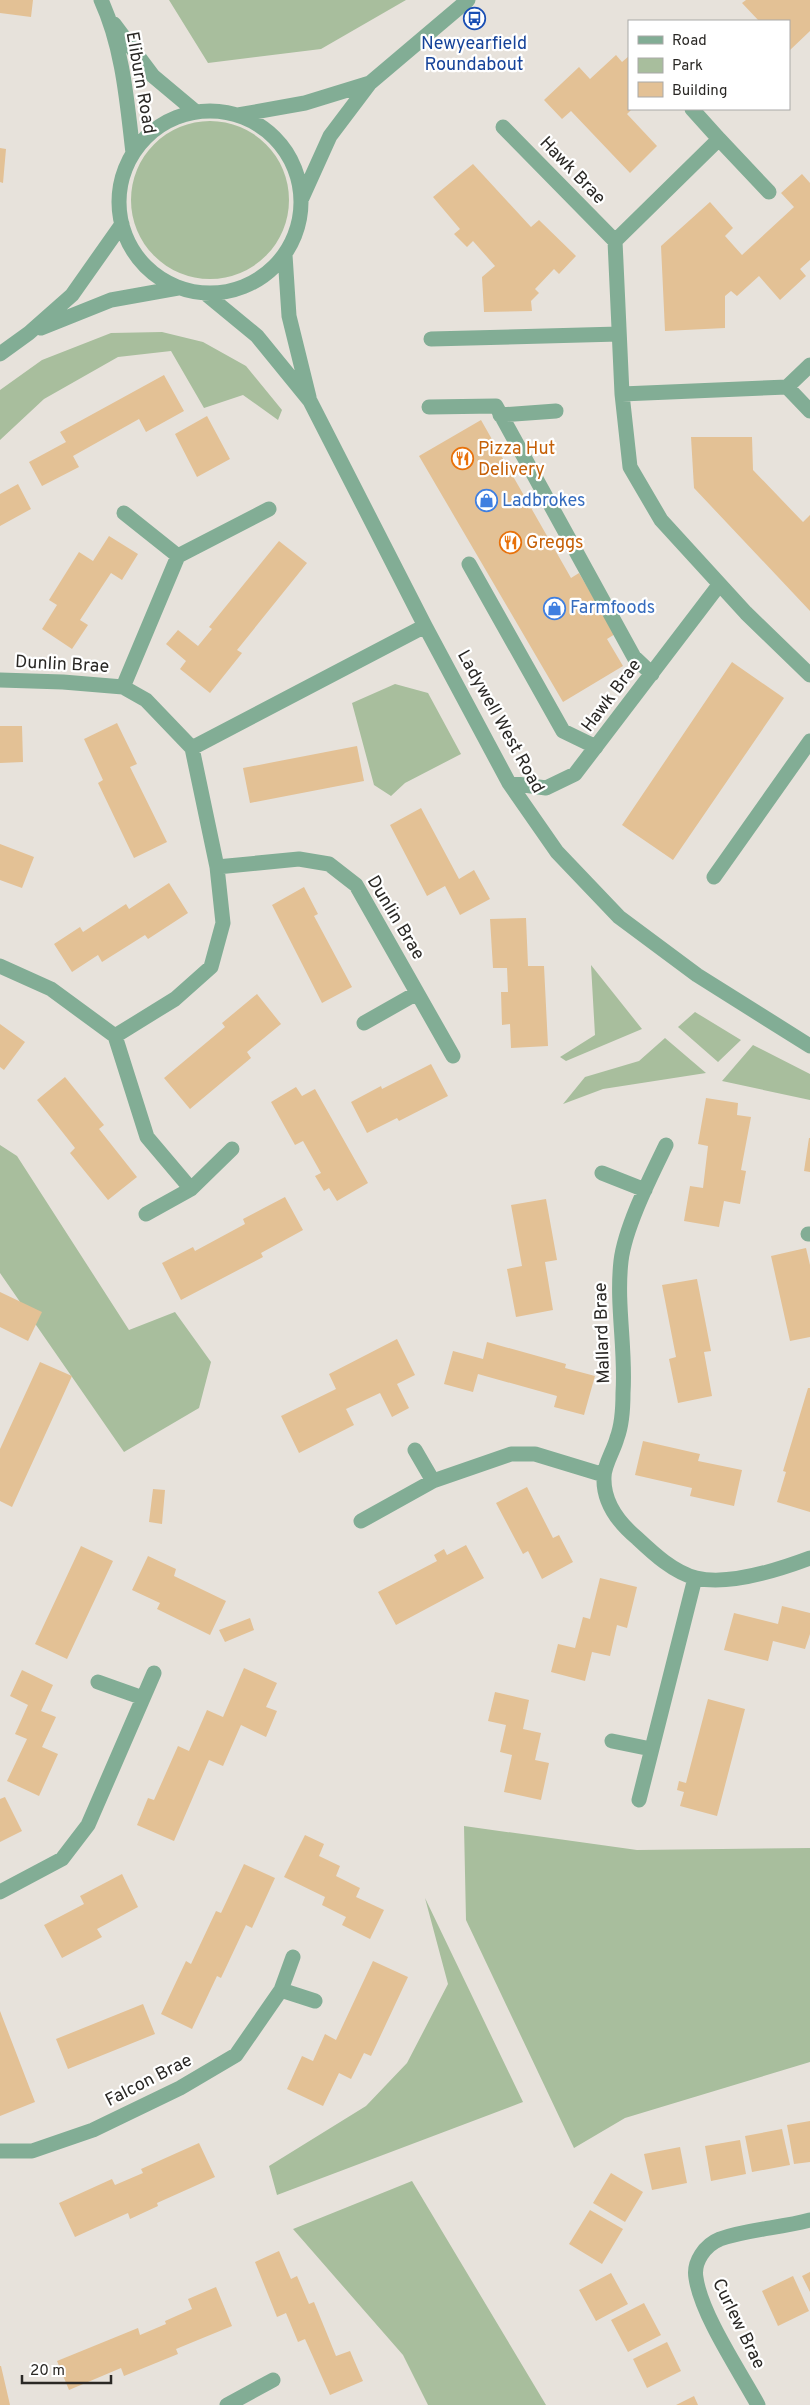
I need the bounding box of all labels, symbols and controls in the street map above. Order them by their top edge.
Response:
bus stop icon: Newyearfield Roundabout [462,7,486,31]
legend [628,20,790,110]
street label: Eliburn Road [120,30,160,136]
text: Road [672,32,707,51]
place label: Newyearfield Roundabout [421,33,527,77]
text: Park [672,57,703,76]
text: Building [672,82,727,101]
street label: Hawk Brae [534,132,610,210]
place label: Pizza Hut Delivery [478,438,555,482]
restaurant icon: Pizza Hut Delivery [450,447,474,471]
shop icon: Ladbrokes [474,489,498,513]
place label: Ladbrokes [502,490,586,513]
restaurant icon: Greggs [498,531,522,555]
place label: Greggs [526,532,584,555]
shop icon: Farmfoods [542,596,566,620]
place label: Farmfoods [570,597,655,620]
street label: Ladywell West Road [451,646,549,798]
street label: Dunlin Brae [14,651,110,679]
street label: Hawk Brae [577,655,647,737]
street label: Dunlin Brae [361,872,429,964]
street label: Mallard Brae [590,1282,616,1384]
street label: Falcon Brae [102,2049,196,2113]
street label: Curlew Brae [706,2275,770,2373]
scale bar [22,2352,111,2384]
text: 20 m [30,2362,65,2381]

